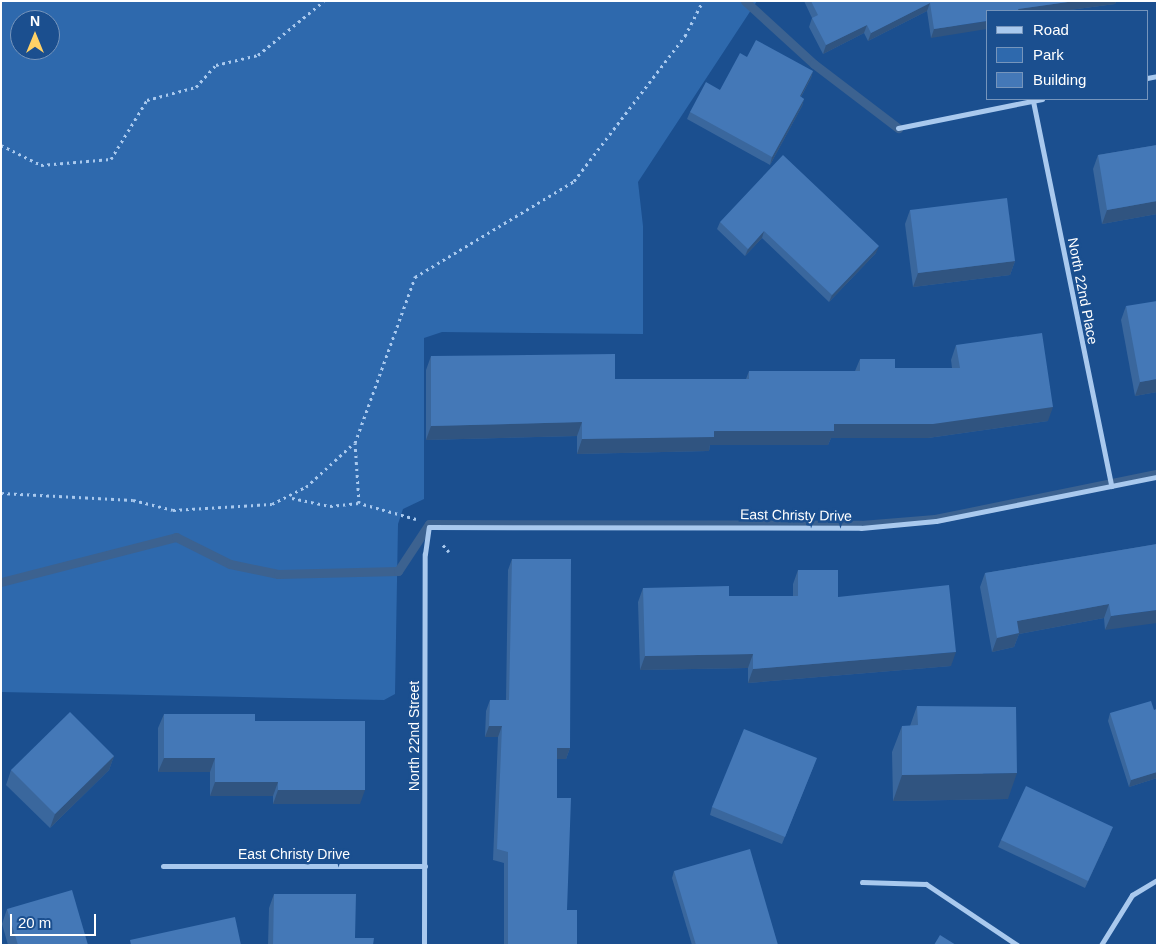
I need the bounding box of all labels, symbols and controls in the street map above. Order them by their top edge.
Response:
north arrow [10,10,60,60]
legend [986,10,1148,100]
text: N [30,13,40,29]
text: Road [1033,21,1069,38]
text: Park [1033,46,1064,63]
text: Building [1033,71,1086,88]
street label: North 22nd Place [1064,236,1102,346]
street label: East Christy Drive [740,506,852,524]
street label: North 22nd Street [406,681,422,791]
street label: East Christy Drive [238,846,350,862]
scale bar [12,904,99,936]
text: 20 m [18,914,51,931]

